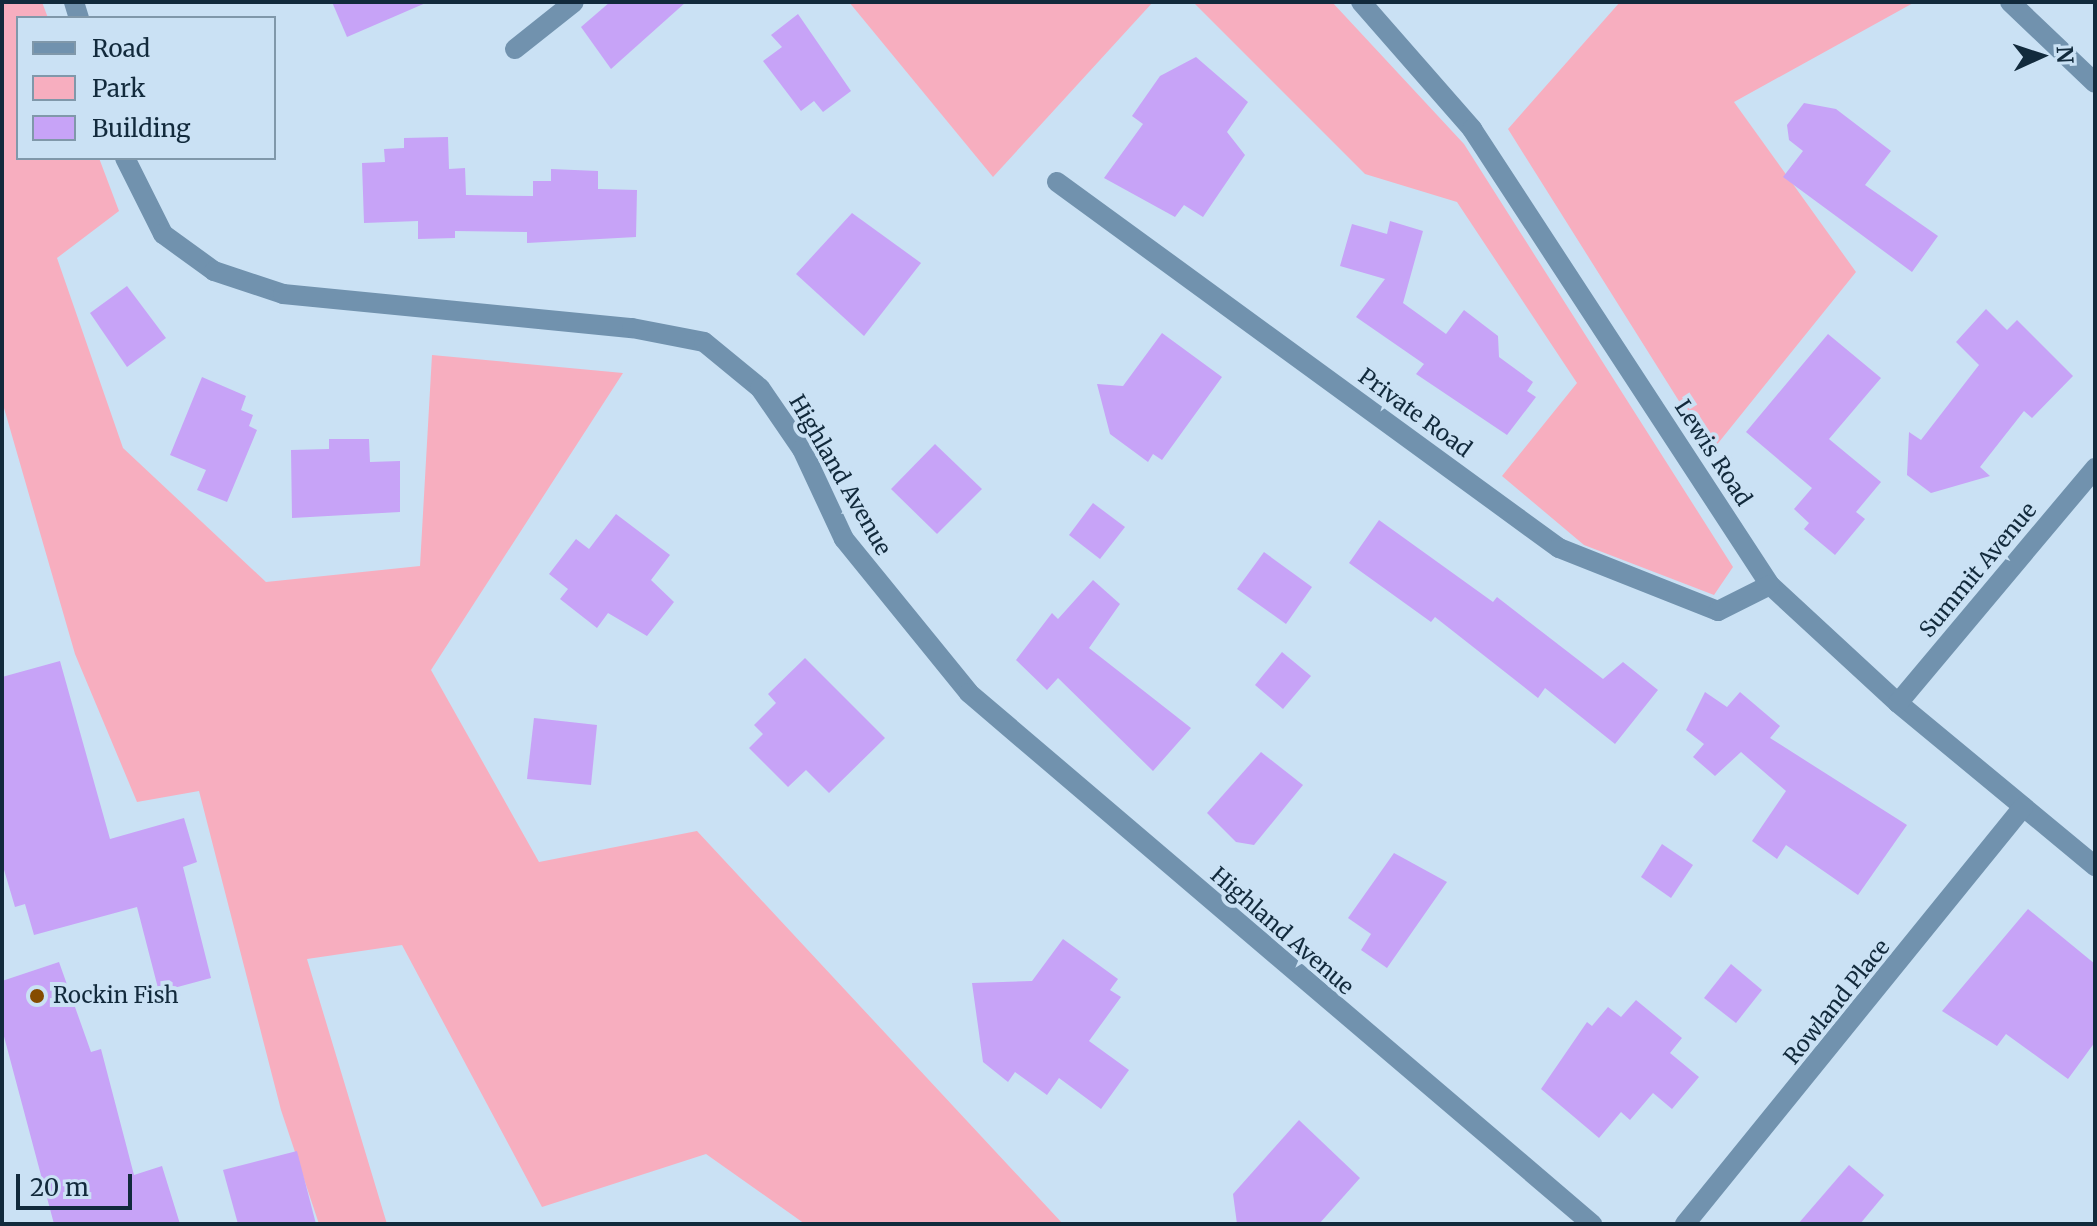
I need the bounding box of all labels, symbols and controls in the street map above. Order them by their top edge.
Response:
legend [16,16,276,160]
north arrow [2001,16,2081,96]
text: Road [92,33,150,64]
text: N [2051,45,2079,64]
text: Park [92,73,145,104]
text: Building [92,113,191,144]
street label: Private Road [1353,363,1477,463]
street label: Highland Avenue [783,390,897,560]
street label: Lewis Road [1669,395,1757,511]
street label: Summit Avenue [1914,497,2042,643]
street label: Highland Avenue [1205,862,1359,1000]
street label: Rowland Place [1779,934,1895,1070]
place label: Rockin Fish [53,983,179,1009]
marker: Rockin Fish [28,987,46,1005]
scale bar [20,1158,136,1208]
text: 20 m [30,1172,89,1203]

